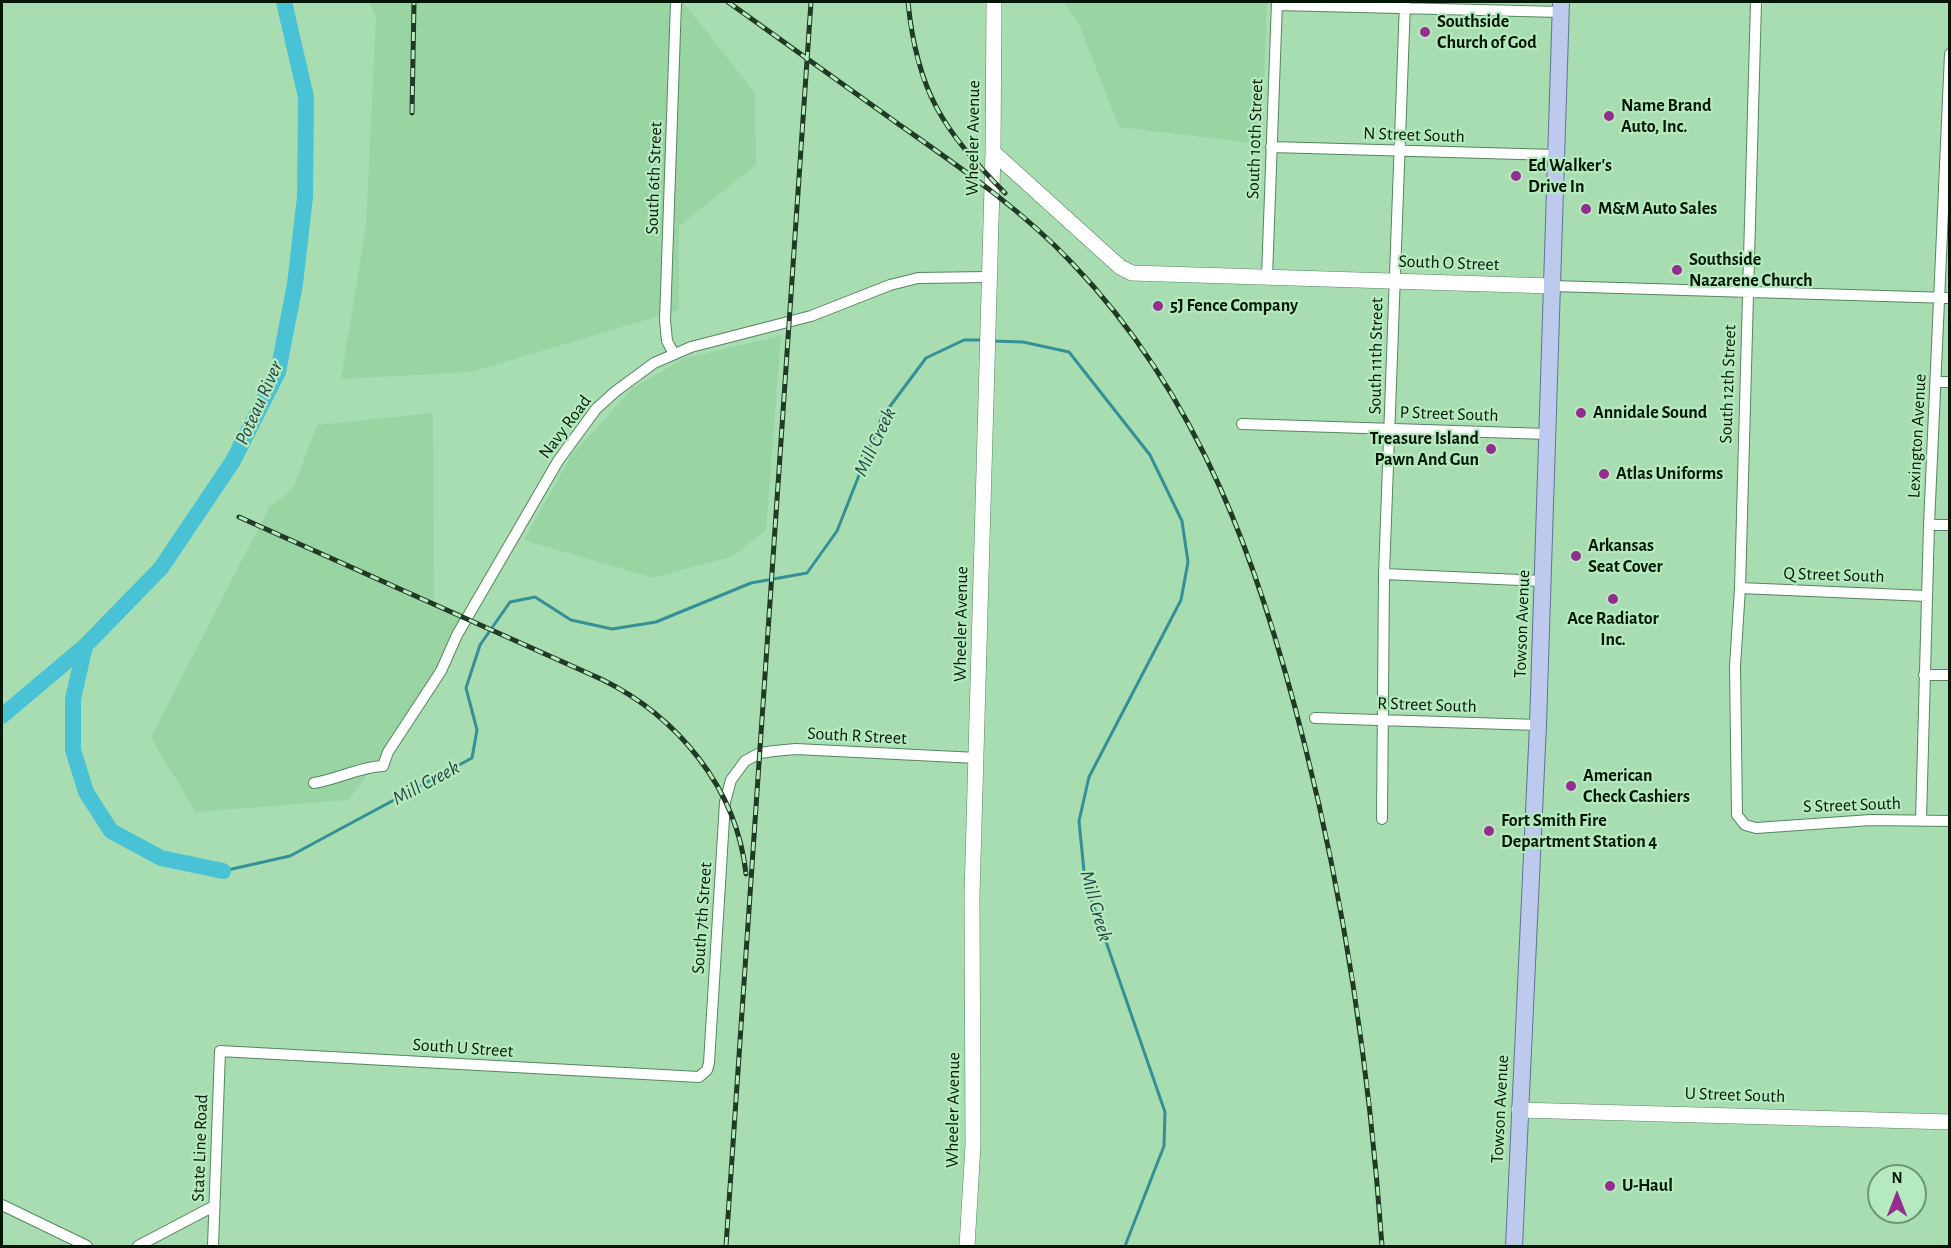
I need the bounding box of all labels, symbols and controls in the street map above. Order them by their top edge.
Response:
place label: Southside Church of God [1437,11,1537,54]
marker: Southside Church of God [1418,25,1432,39]
street label: South 10th Street [1242,78,1268,200]
street label: Wheeler Avenue [961,80,985,196]
place label: Name Brand Auto, Inc. [1621,95,1711,138]
marker: Name Brand Auto, Inc. [1602,109,1616,123]
street label: South 6th Street [641,121,667,235]
street label: N Street South [1363,122,1465,148]
place label: Ed Walker's Drive In [1528,155,1612,198]
marker: Ed Walker's Drive In [1509,169,1523,183]
place label: M&M Auto Sales [1598,198,1717,220]
marker: M&M Auto Sales [1579,202,1593,216]
place label: Southside Nazarene Church [1689,249,1813,292]
street label: South O Street [1398,250,1500,276]
marker: Southside Nazarene Church [1670,263,1684,277]
place label: 5J Fence Company [1170,295,1298,317]
street label: South 11th Street [1364,297,1388,415]
marker: 5J Fence Company [1151,299,1165,313]
street label: South 12th Street [1715,324,1741,444]
water label: Poteau River [230,357,288,449]
street label: Lexington Avenue [1903,373,1931,499]
street label: Navy Road [534,391,596,463]
street label: P Street South [1399,401,1499,427]
place label: Annidale Sound [1593,402,1707,424]
water label: Mill Creek [849,404,901,480]
marker: Annidale Sound [1574,406,1588,420]
place label: Treasure Island Pawn And Gun [1370,428,1479,470]
marker: Treasure Island Pawn And Gun [1484,442,1498,456]
place label: Atlas Uniforms [1616,463,1723,485]
marker: Atlas Uniforms [1597,467,1611,481]
place label: Arkansas Seat Cover [1588,535,1663,578]
marker: Arkansas Seat Cover [1569,549,1583,563]
street label: Q Street South [1783,562,1885,588]
street label: Wheeler Avenue [949,566,973,682]
street label: Towson Avenue [1509,569,1535,679]
marker: Ace Radiator Inc. [1606,592,1620,606]
place label: Ace Radiator Inc. [1567,608,1659,650]
street label: R Street South [1377,692,1477,718]
street label: South R Street [807,723,907,749]
water label: Mill Creek [388,755,464,811]
place label: American Check Cashiers [1583,765,1690,808]
marker: American Check Cashiers [1564,779,1578,793]
street label: S Street South [1803,792,1901,818]
place label: Fort Smith Fire Department Station 4 [1501,810,1657,852]
marker: Fort Smith Fire Department Station 4 [1482,824,1496,838]
street label: South 7th Street [687,861,717,975]
water label: Mill Creek [1074,868,1118,944]
street label: South U Street [412,1034,514,1062]
street label: Wheeler Avenue [941,1052,965,1168]
street label: Towson Avenue [1486,1054,1514,1164]
street label: U Street South [1684,1082,1786,1108]
street label: State Line Road [187,1094,213,1202]
north arrow [1867,1164,1927,1224]
text: N [1891,1170,1903,1186]
place label: U-Haul [1622,1175,1673,1197]
marker: U-Haul [1603,1179,1617,1193]

